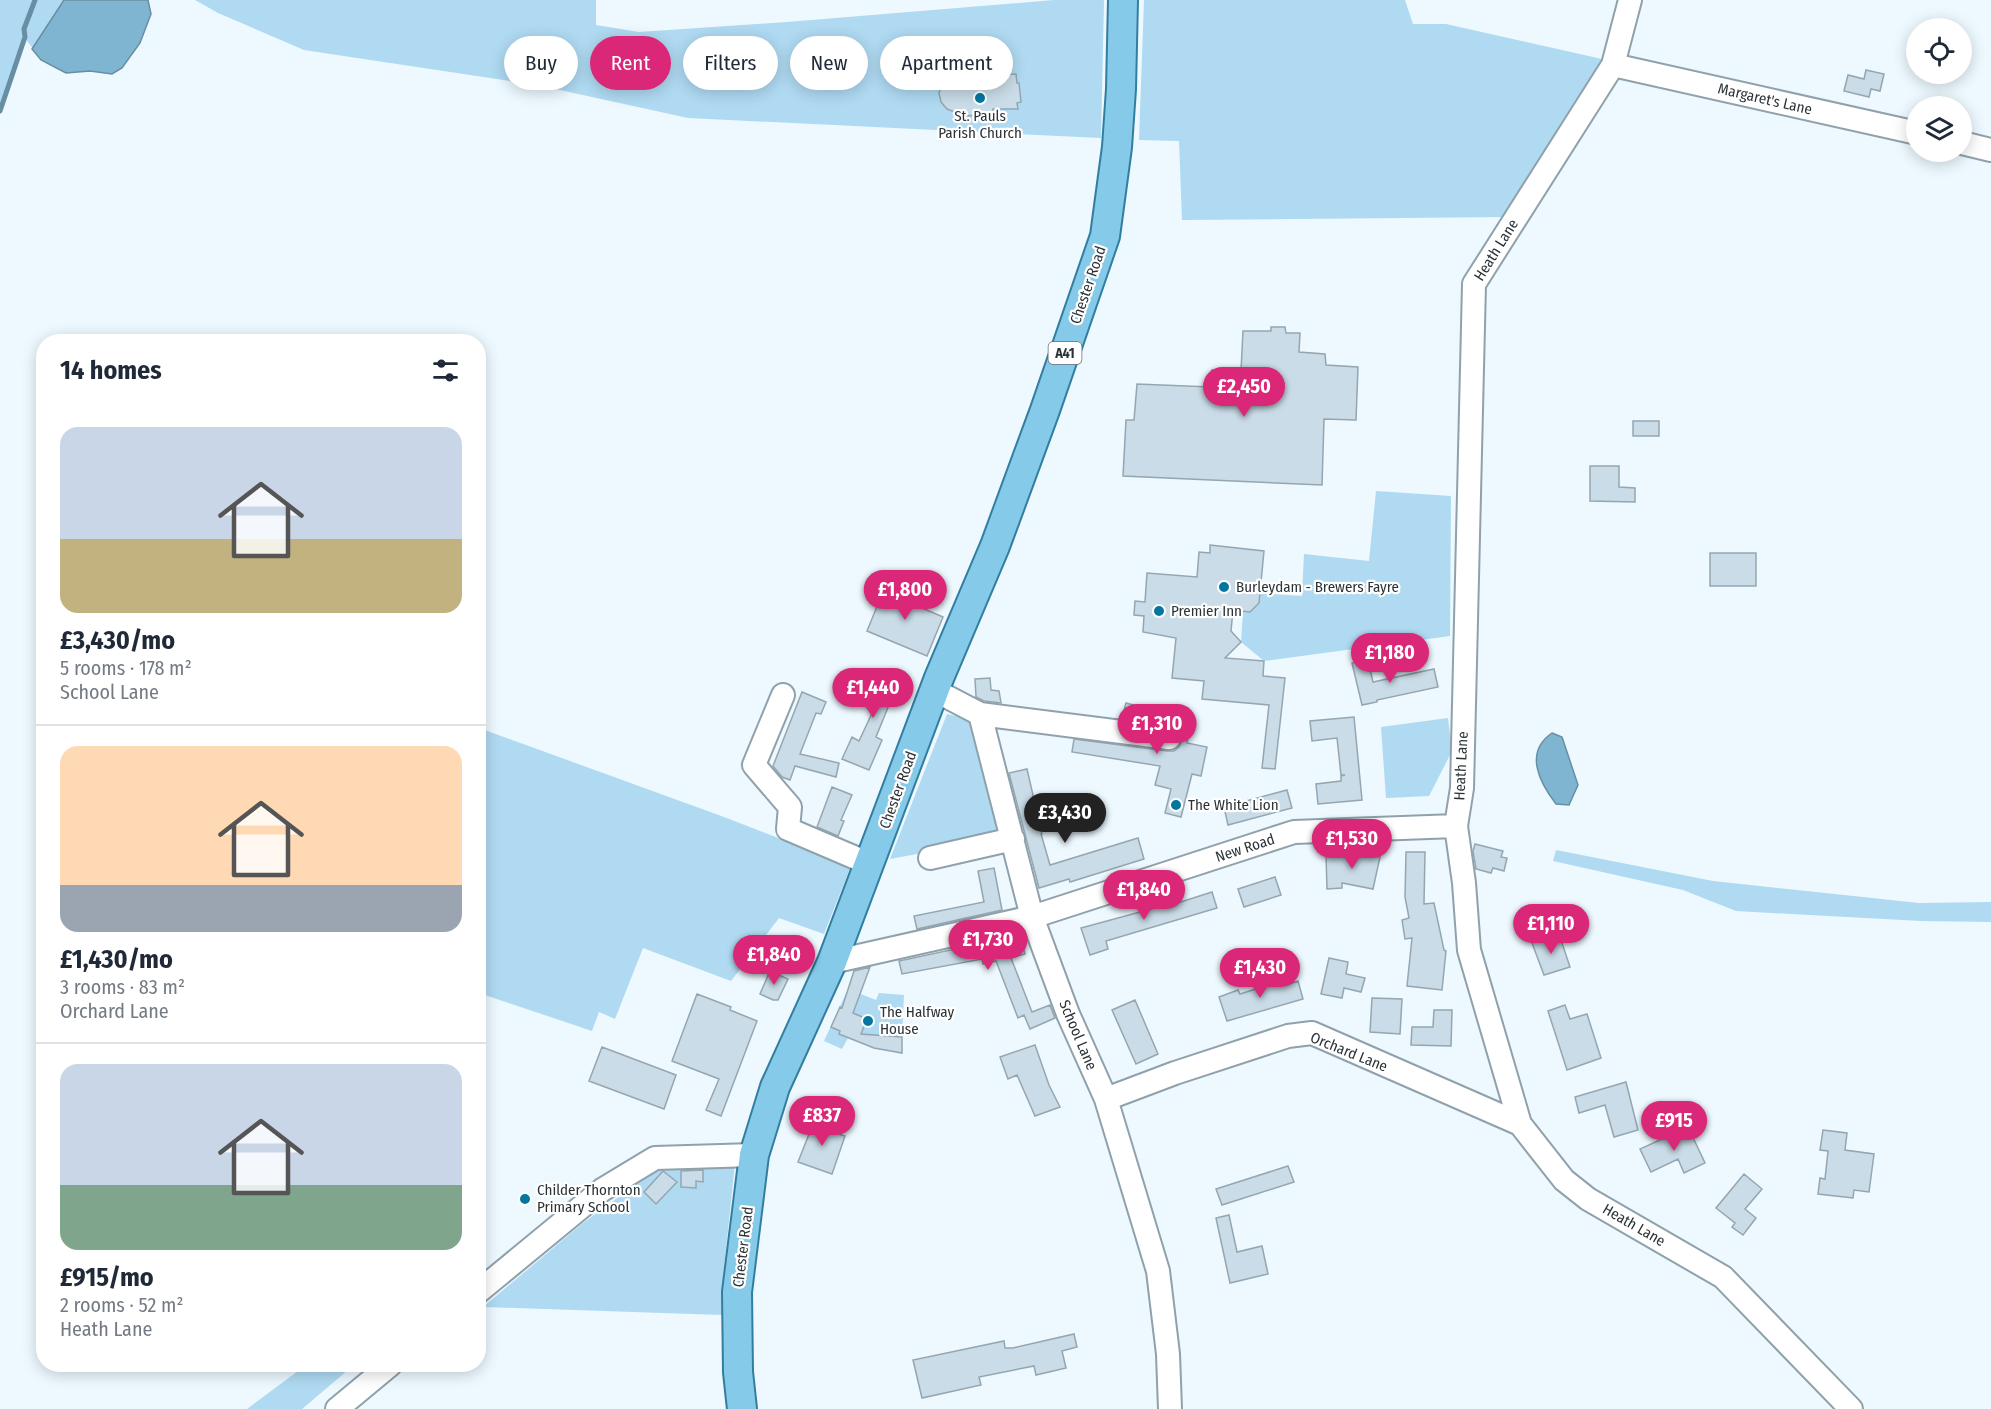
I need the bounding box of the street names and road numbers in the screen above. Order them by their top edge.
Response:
street label: Margaret's Lane [1716,79,1814,119]
street label: Heath Lane [1470,216,1522,284]
street label: Chester Road [1066,244,1110,326]
road number: A41 [1048,342,1082,364]
street label: Heath Lane [1450,731,1472,801]
street label: Chester Road [876,749,920,831]
street label: New Road [1213,830,1277,866]
street label: School Lane [1055,997,1101,1073]
street label: Orchard Lane [1308,1028,1390,1076]
street label: Heath Lane [1600,1200,1668,1250]
street label: Chester Road [729,1206,757,1288]

